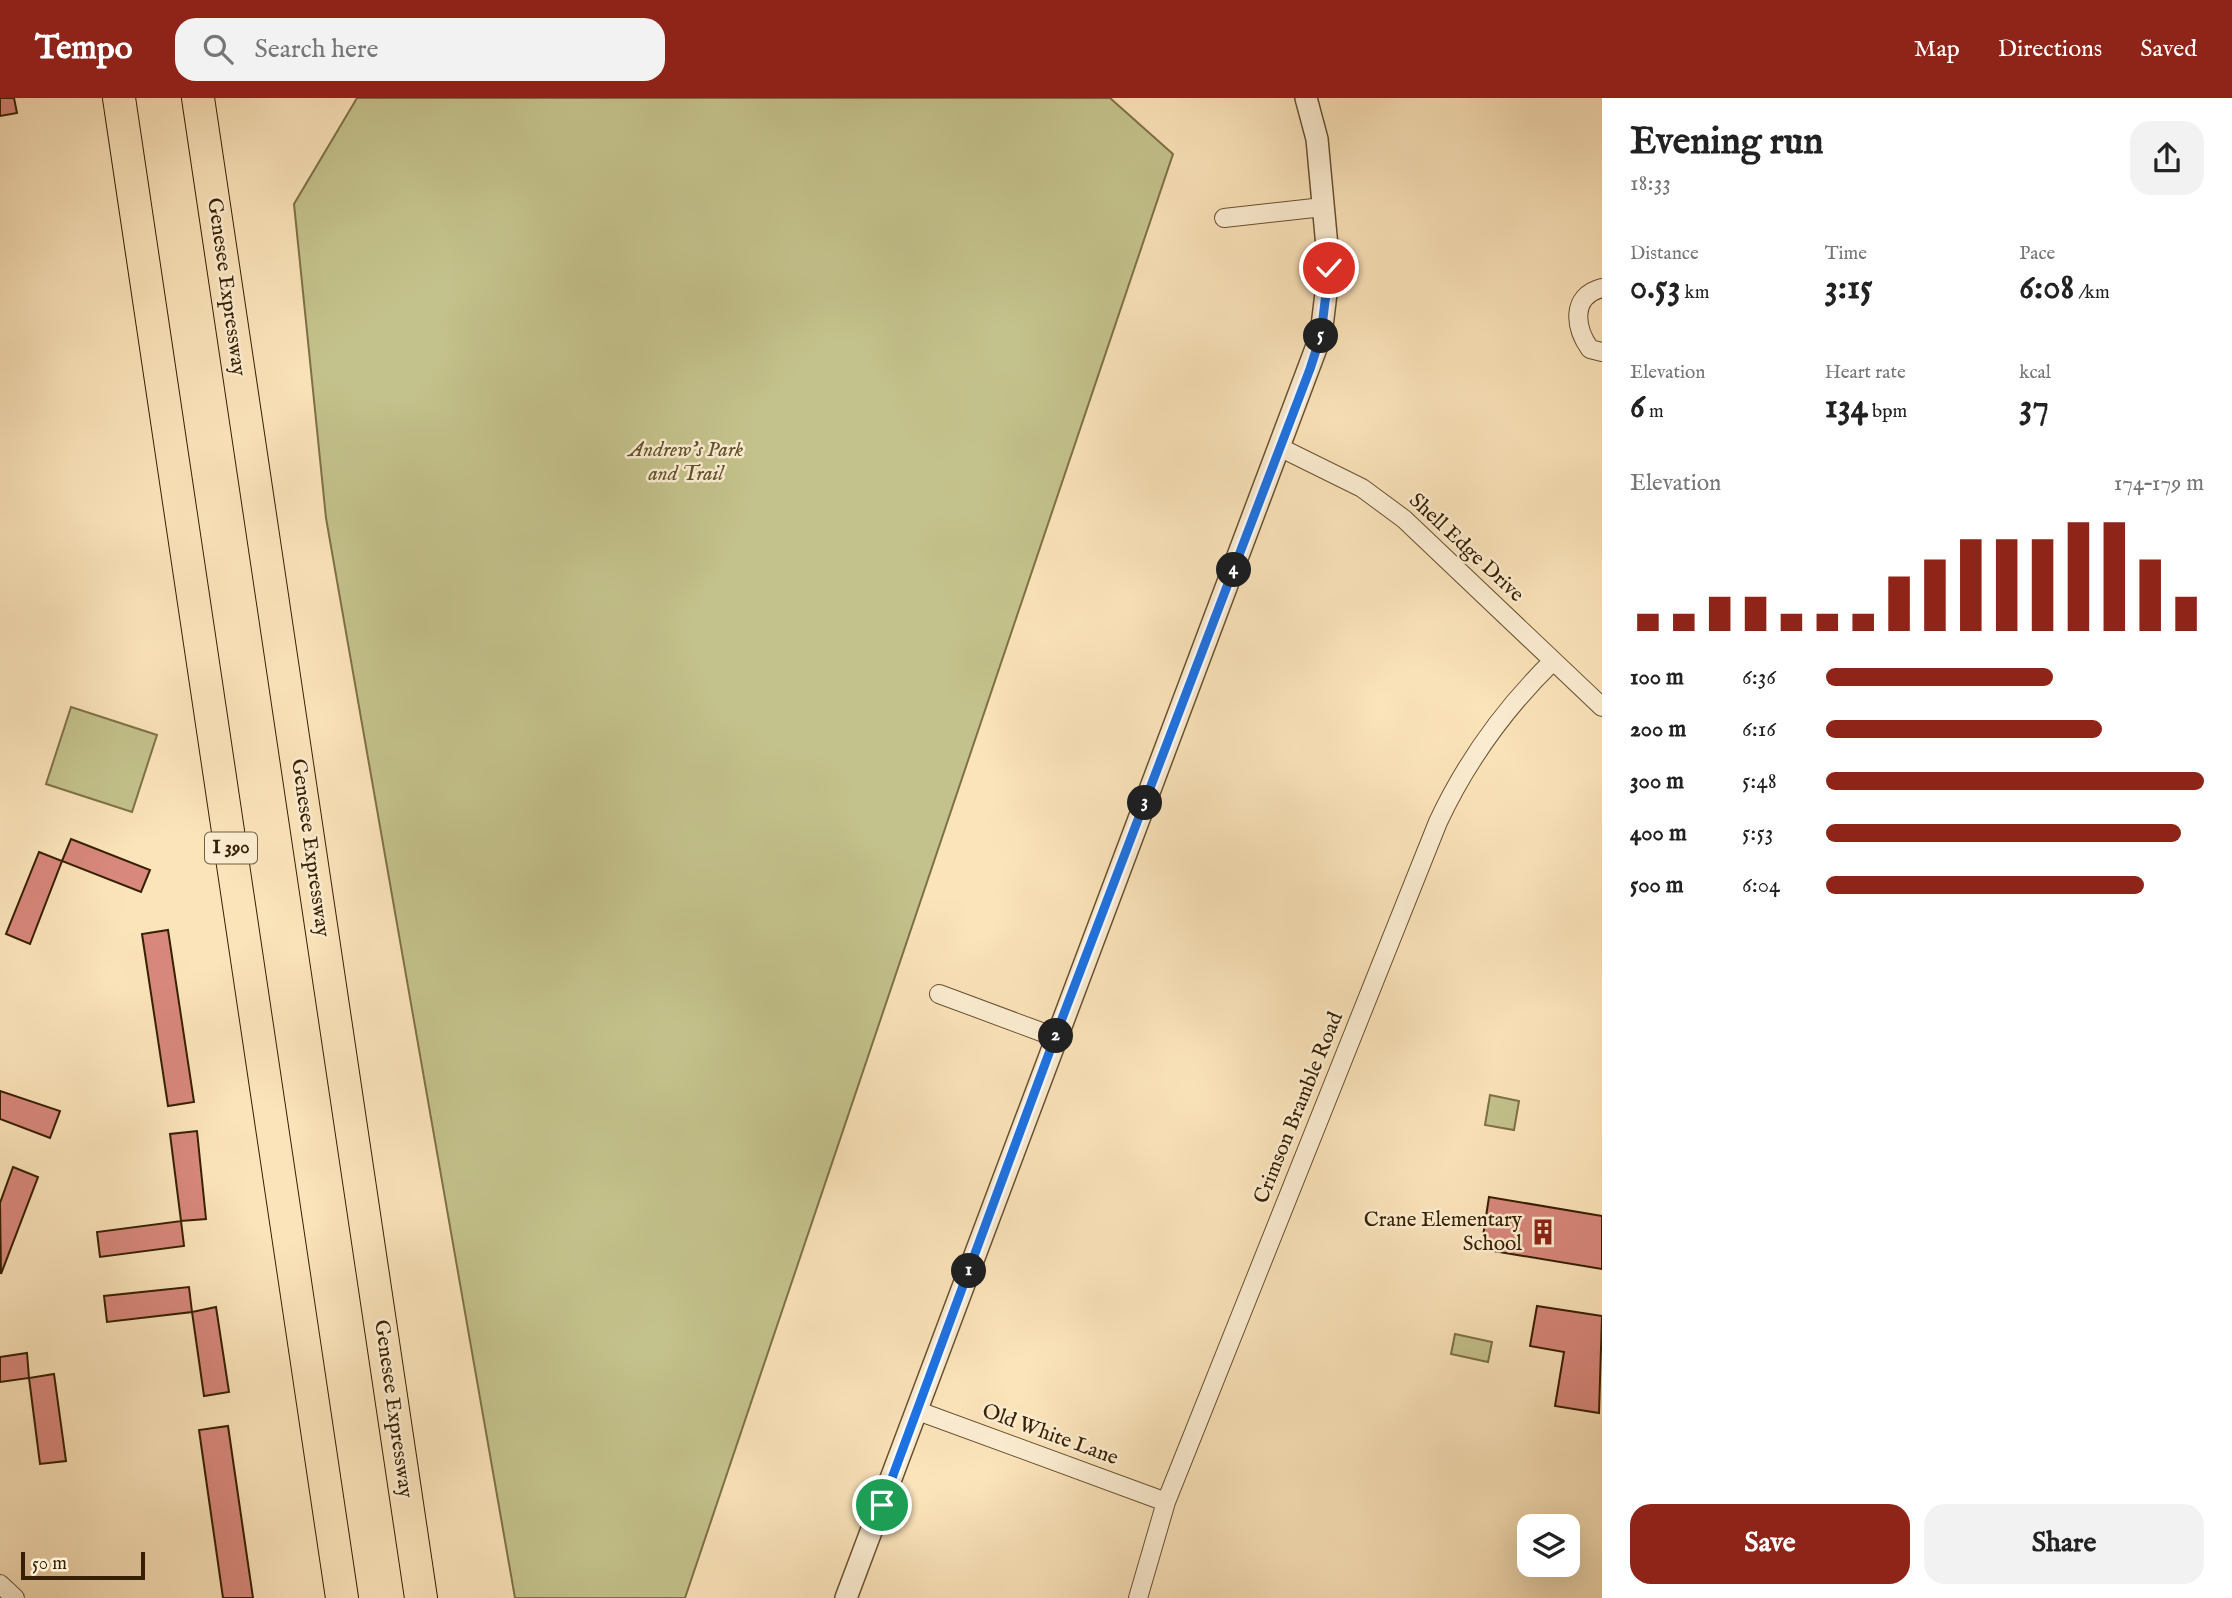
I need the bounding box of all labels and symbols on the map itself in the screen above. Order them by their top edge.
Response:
street label: Genesee Expressway [200,196,252,378]
pin [1299,238,1359,298]
pin: 5 [1304,318,1338,354]
park label: Andrew's Park and Trail [627,437,744,488]
street label: Shell Edge Drive [1403,488,1530,609]
pin: 4 [1216,552,1252,588]
street label: Genesee Expressway [284,757,336,939]
pin: 3 [1128,786,1162,820]
road number: I 390 [205,832,257,863]
street label: Crimson Bramble Road [1248,1008,1350,1208]
pin: 2 [1038,1018,1074,1054]
place label: Crane Elementary School [1364,1207,1523,1258]
building icon: Crane Elementary School [1528,1217,1558,1247]
pin: 1 [951,1254,986,1288]
street label: Genesee Expressway [367,1318,419,1500]
street label: Old White Lane [978,1398,1122,1472]
pin [852,1475,912,1535]
scale bar [21,1549,145,1581]

